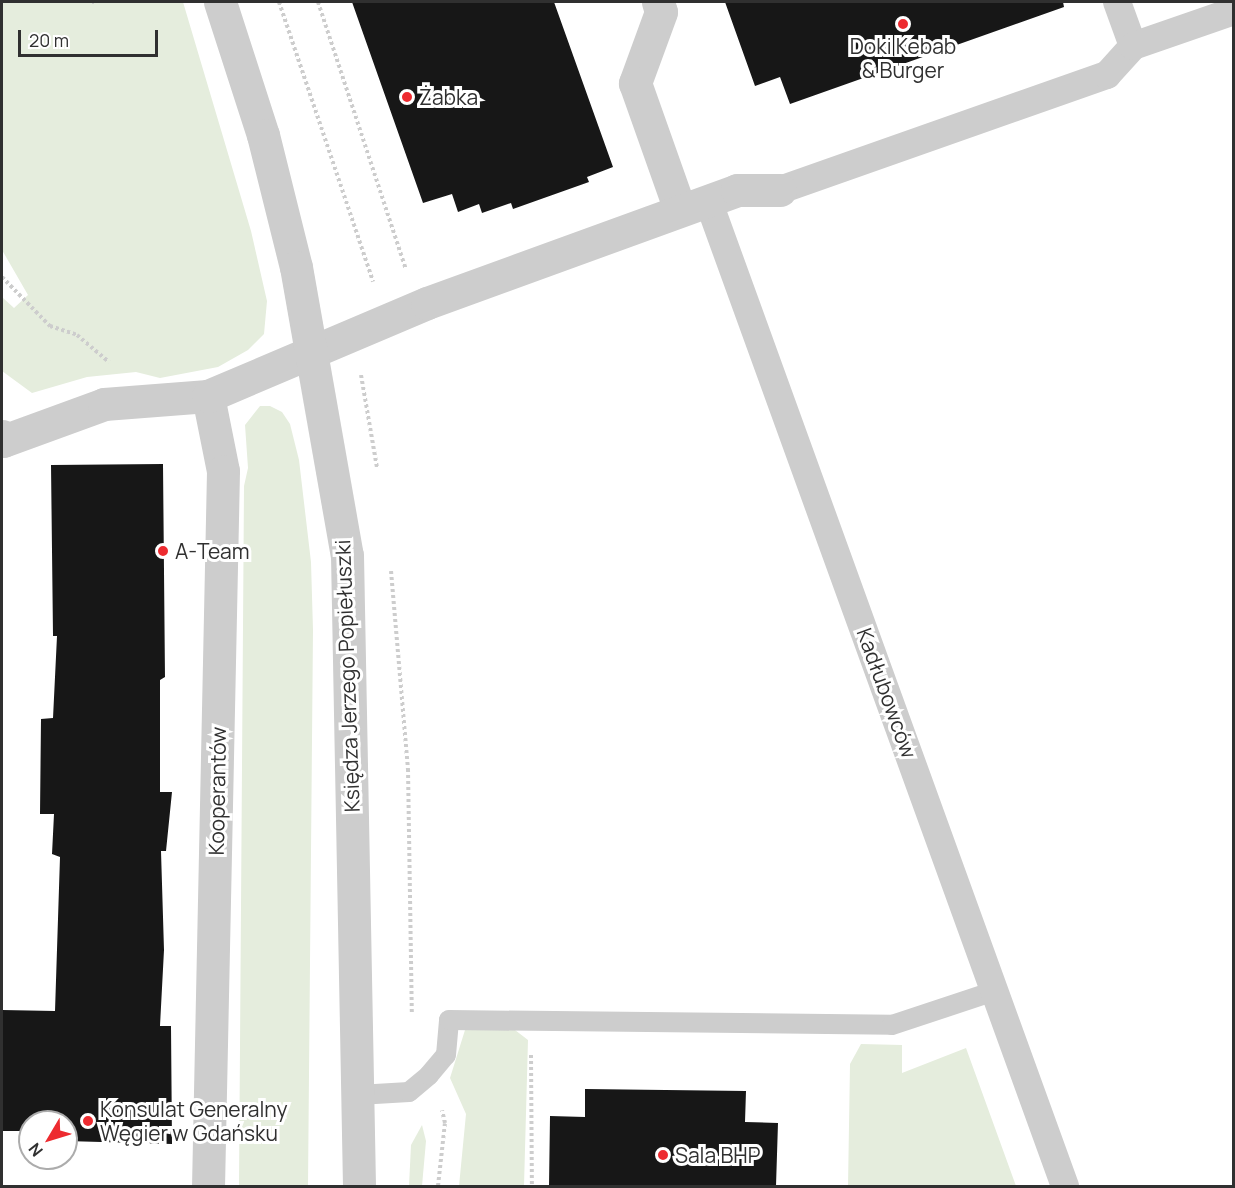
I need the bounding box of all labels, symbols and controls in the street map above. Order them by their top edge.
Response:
marker: Doki Kebab & Burger [896,17,910,31]
scale bar [21,18,160,56]
text: 20 m [29,28,69,52]
place label: Doki Kebab & Burger [850,33,956,83]
place label: Żabka [419,84,478,110]
marker: Żabka [400,90,414,104]
place label: A-Team [175,538,250,564]
street label: Księdza Jerzego Popiełuszki [330,539,364,813]
marker: A-Team [156,544,170,558]
street label: Kadłubowców [852,625,922,761]
street label: Kooperantów [203,727,231,855]
place label: Konsulat Generalny Węgier w Gdańsku [100,1096,287,1146]
north arrow [18,1110,78,1170]
marker: Konsulat Generalny Węgier w Gdańsku [81,1114,95,1128]
text: N [23,1139,48,1161]
place label: Sala BHP [675,1142,760,1168]
marker: Sala BHP [656,1148,670,1162]

